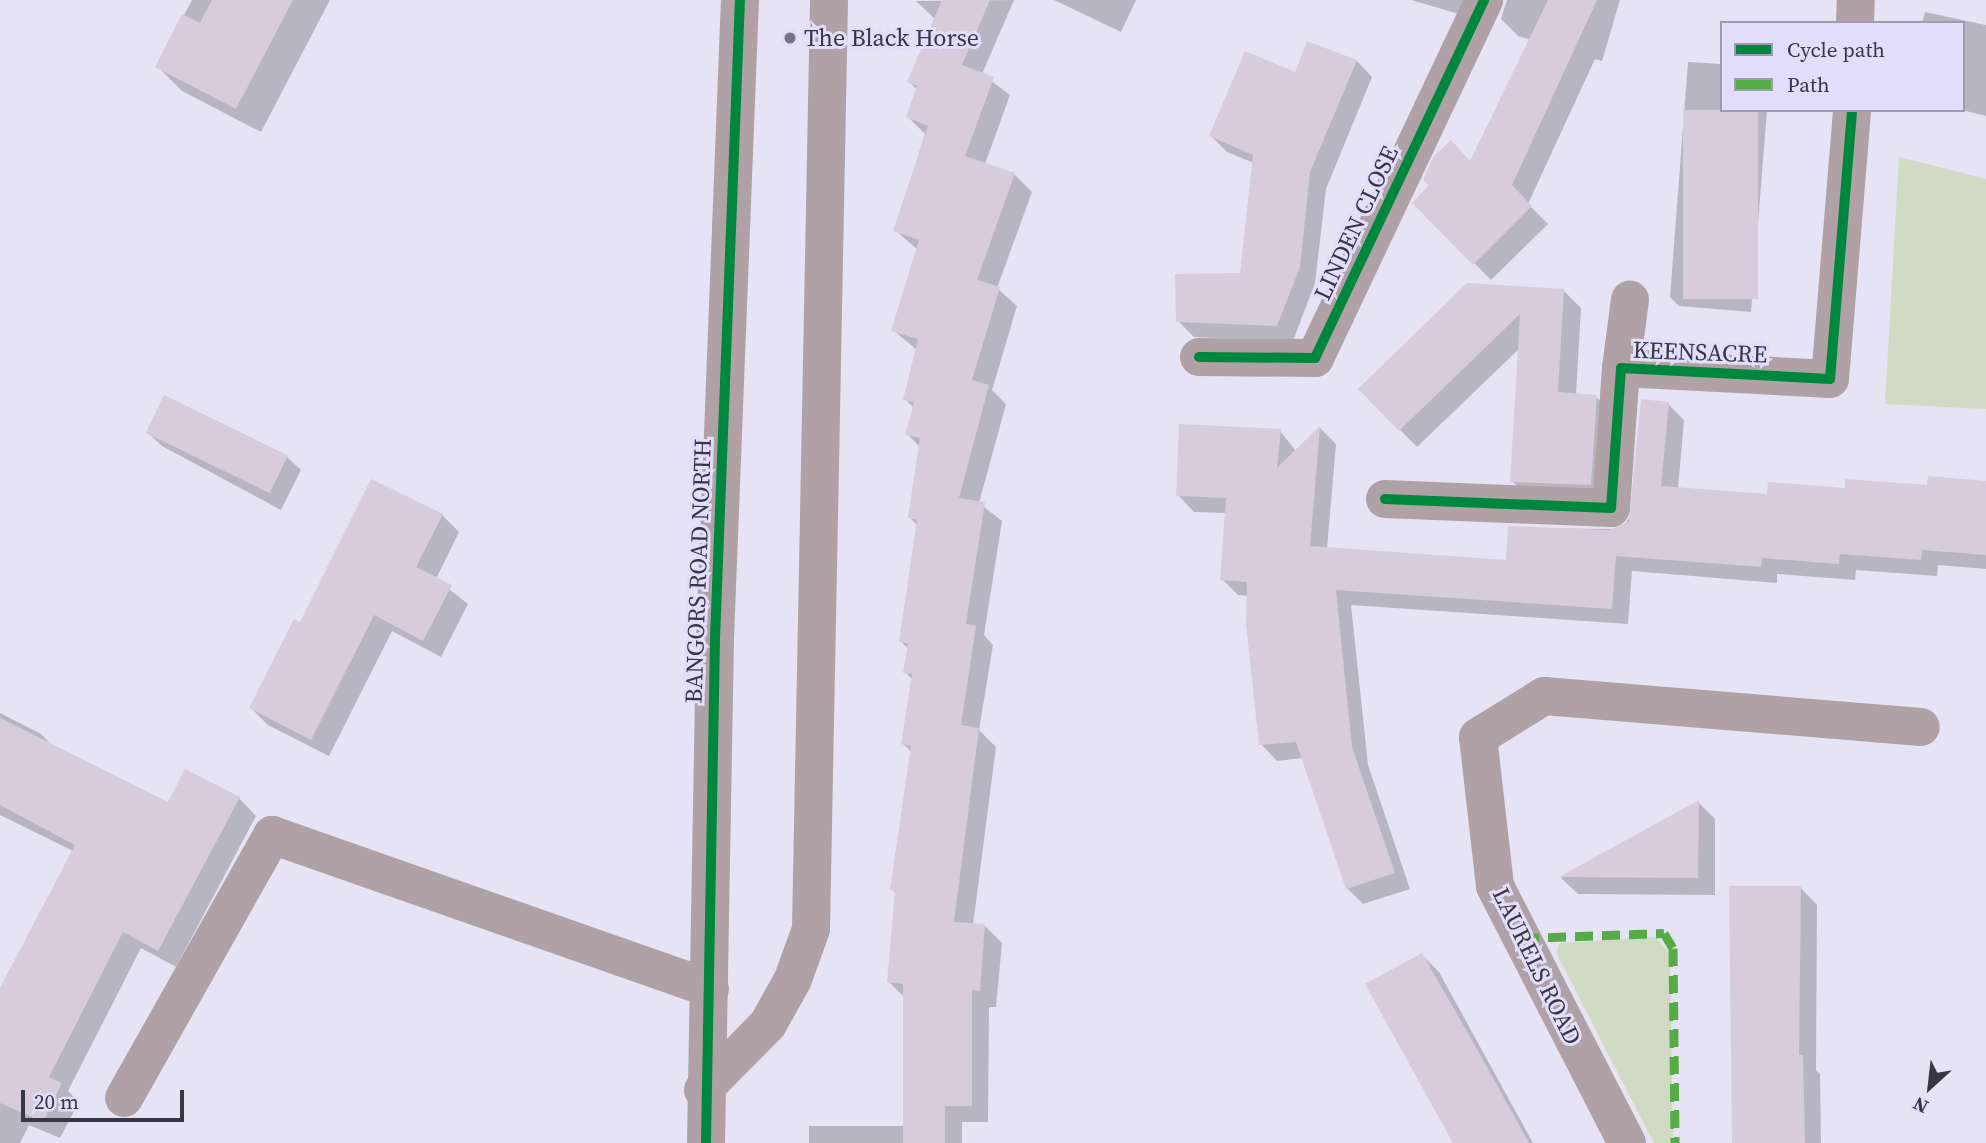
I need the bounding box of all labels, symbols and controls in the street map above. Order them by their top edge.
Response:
legend [1720,21,1965,112]
place label: The Black Horse [804,24,979,52]
marker: The Black Horse [782,30,798,46]
text: Cycle path [1787,35,1885,64]
text: Path [1787,70,1830,99]
street label: LINDEN CLOSE [1308,141,1404,305]
street label: KEENSACRE [1632,335,1768,369]
street label: BANGORS ROAD NORTH [679,438,717,704]
street label: LAURELS ROAD [1487,883,1587,1049]
north arrow [1895,1052,1965,1122]
scale bar [24,1076,187,1120]
text: 20 m [34,1087,79,1116]
text: N [1908,1091,1933,1120]

